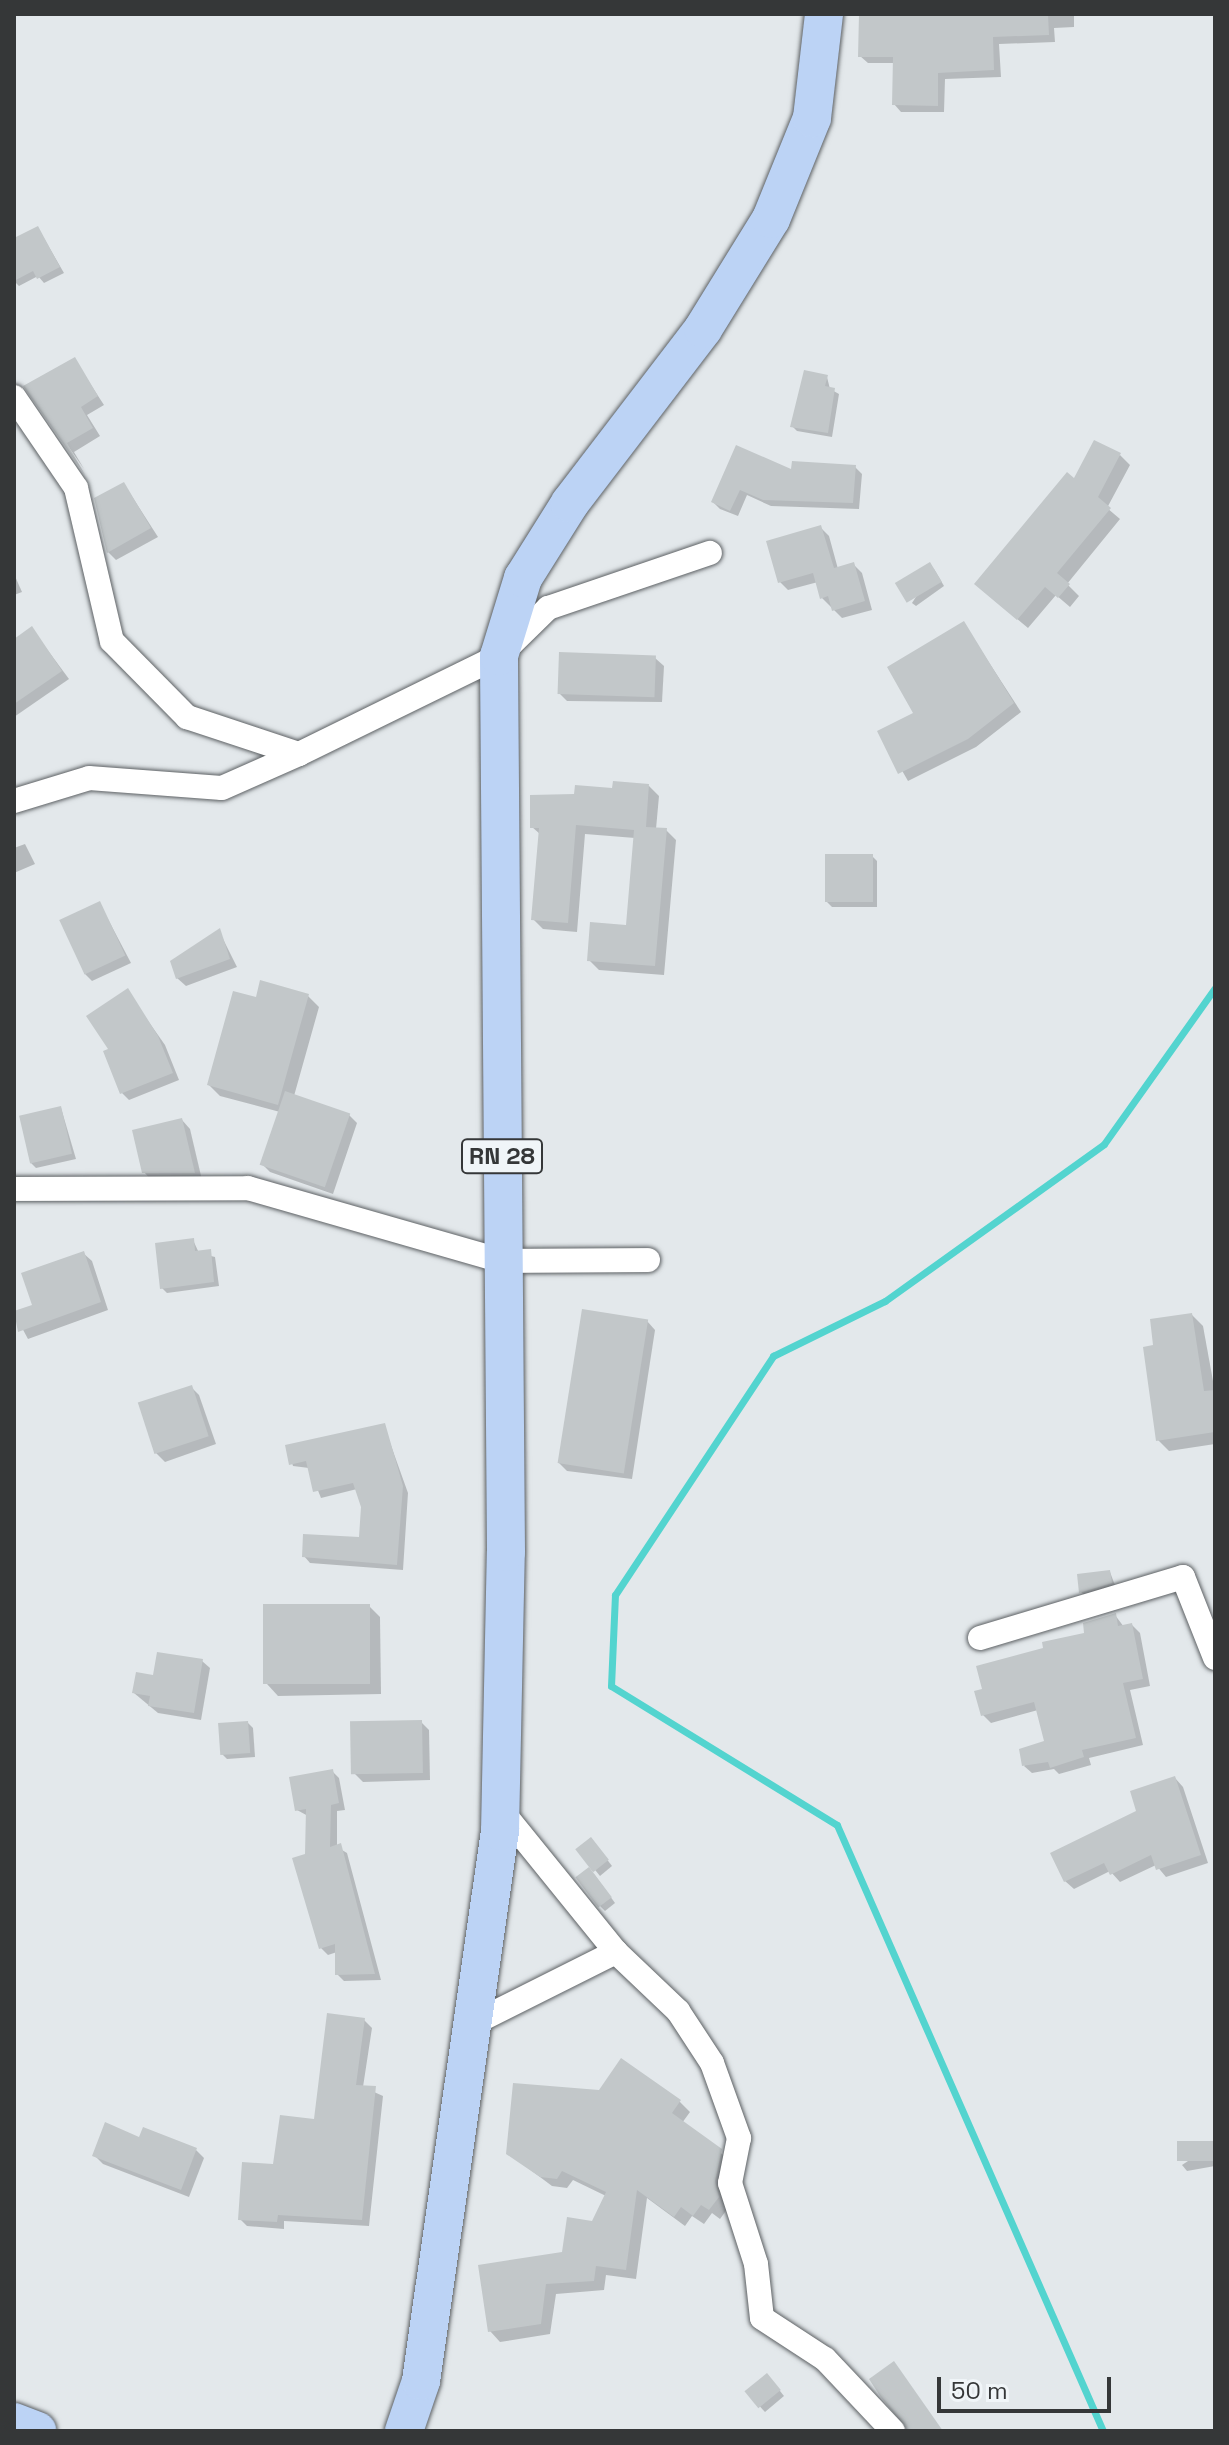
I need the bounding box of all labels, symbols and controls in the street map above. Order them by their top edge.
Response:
road number: RN 28 [460,1136,544,1176]
scale bar [941,2361,1115,2411]
text: 50 m [951,2375,1008,2406]

